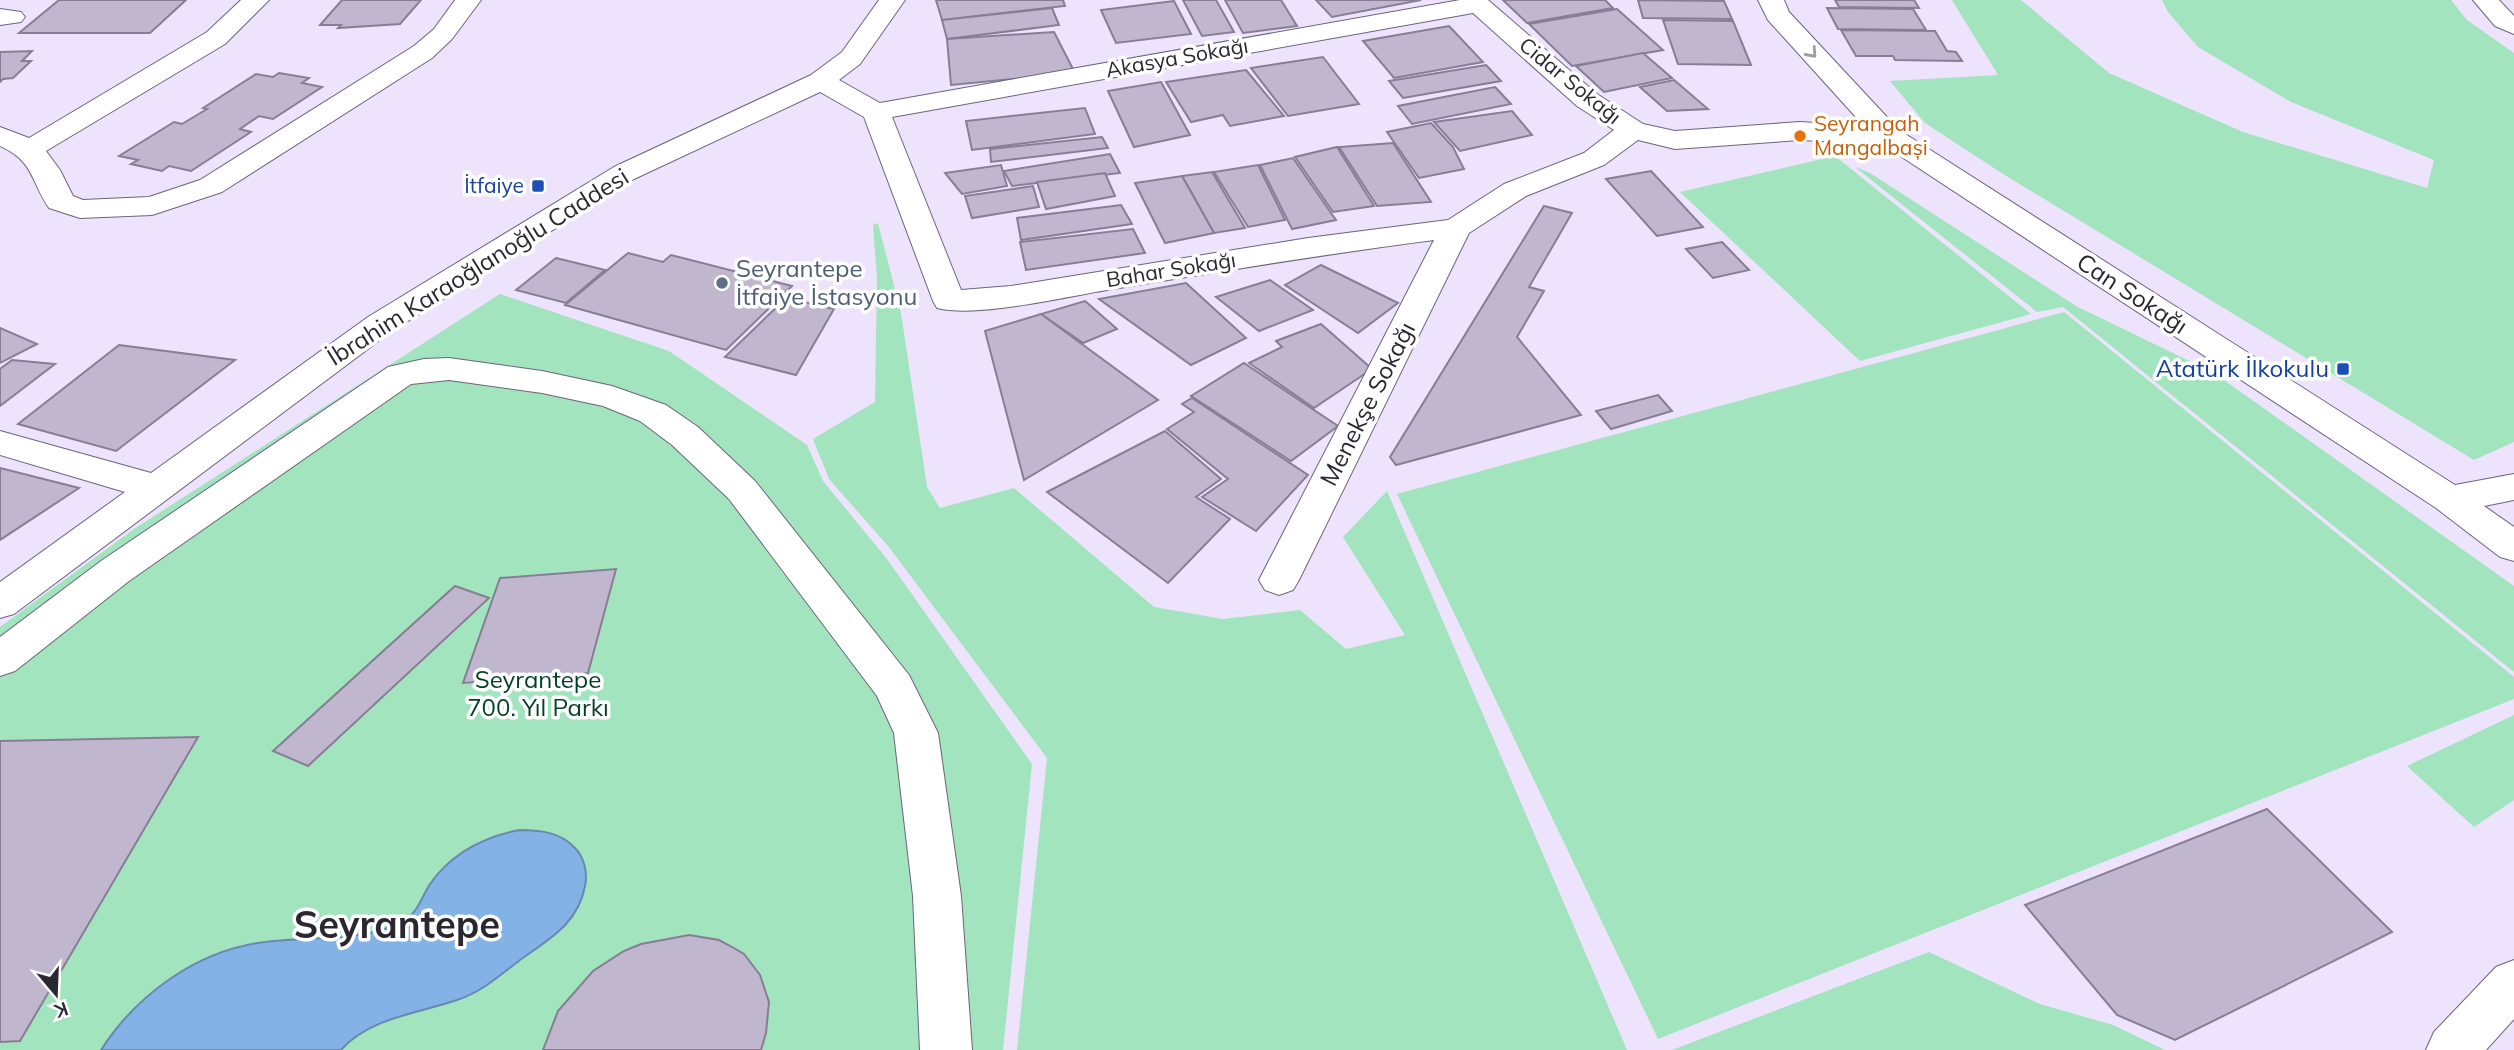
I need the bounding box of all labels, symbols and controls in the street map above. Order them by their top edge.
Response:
street label: Cidar Sokağı [1514,31,1627,129]
street label: Akasya Sokağı [1104,32,1250,82]
one-way arrow [1804,45,1817,58]
place label: Seyrangah Mangalbași [1814,110,1928,161]
marker: Seyrangah Mangalbași [1792,128,1808,144]
street label: İbrahim Karaoğlanoğlu Caddesi [321,161,634,371]
place label: İtfaiye [464,172,524,198]
marker: İtfaiye [530,178,546,194]
street label: Bahar Sokağı [1104,246,1238,292]
street label: Can Sokağı [2071,246,2194,340]
place label: Seyrantepe İtfaiye İstasyonu [736,253,917,311]
marker: Seyrantepe İtfaiye İstasyonu [714,275,730,291]
street label: Menekşe Sokağı [1313,317,1421,490]
place label: Atatürk İlkokulu [2156,353,2329,383]
marker: Atatürk İlkokulu [2335,361,2351,377]
park label: Seyrantepe 700. Yıl Parkı [467,664,609,722]
district label: Seyrantepe [294,900,500,948]
north arrow [21,959,91,1029]
text: K [50,997,71,1024]

